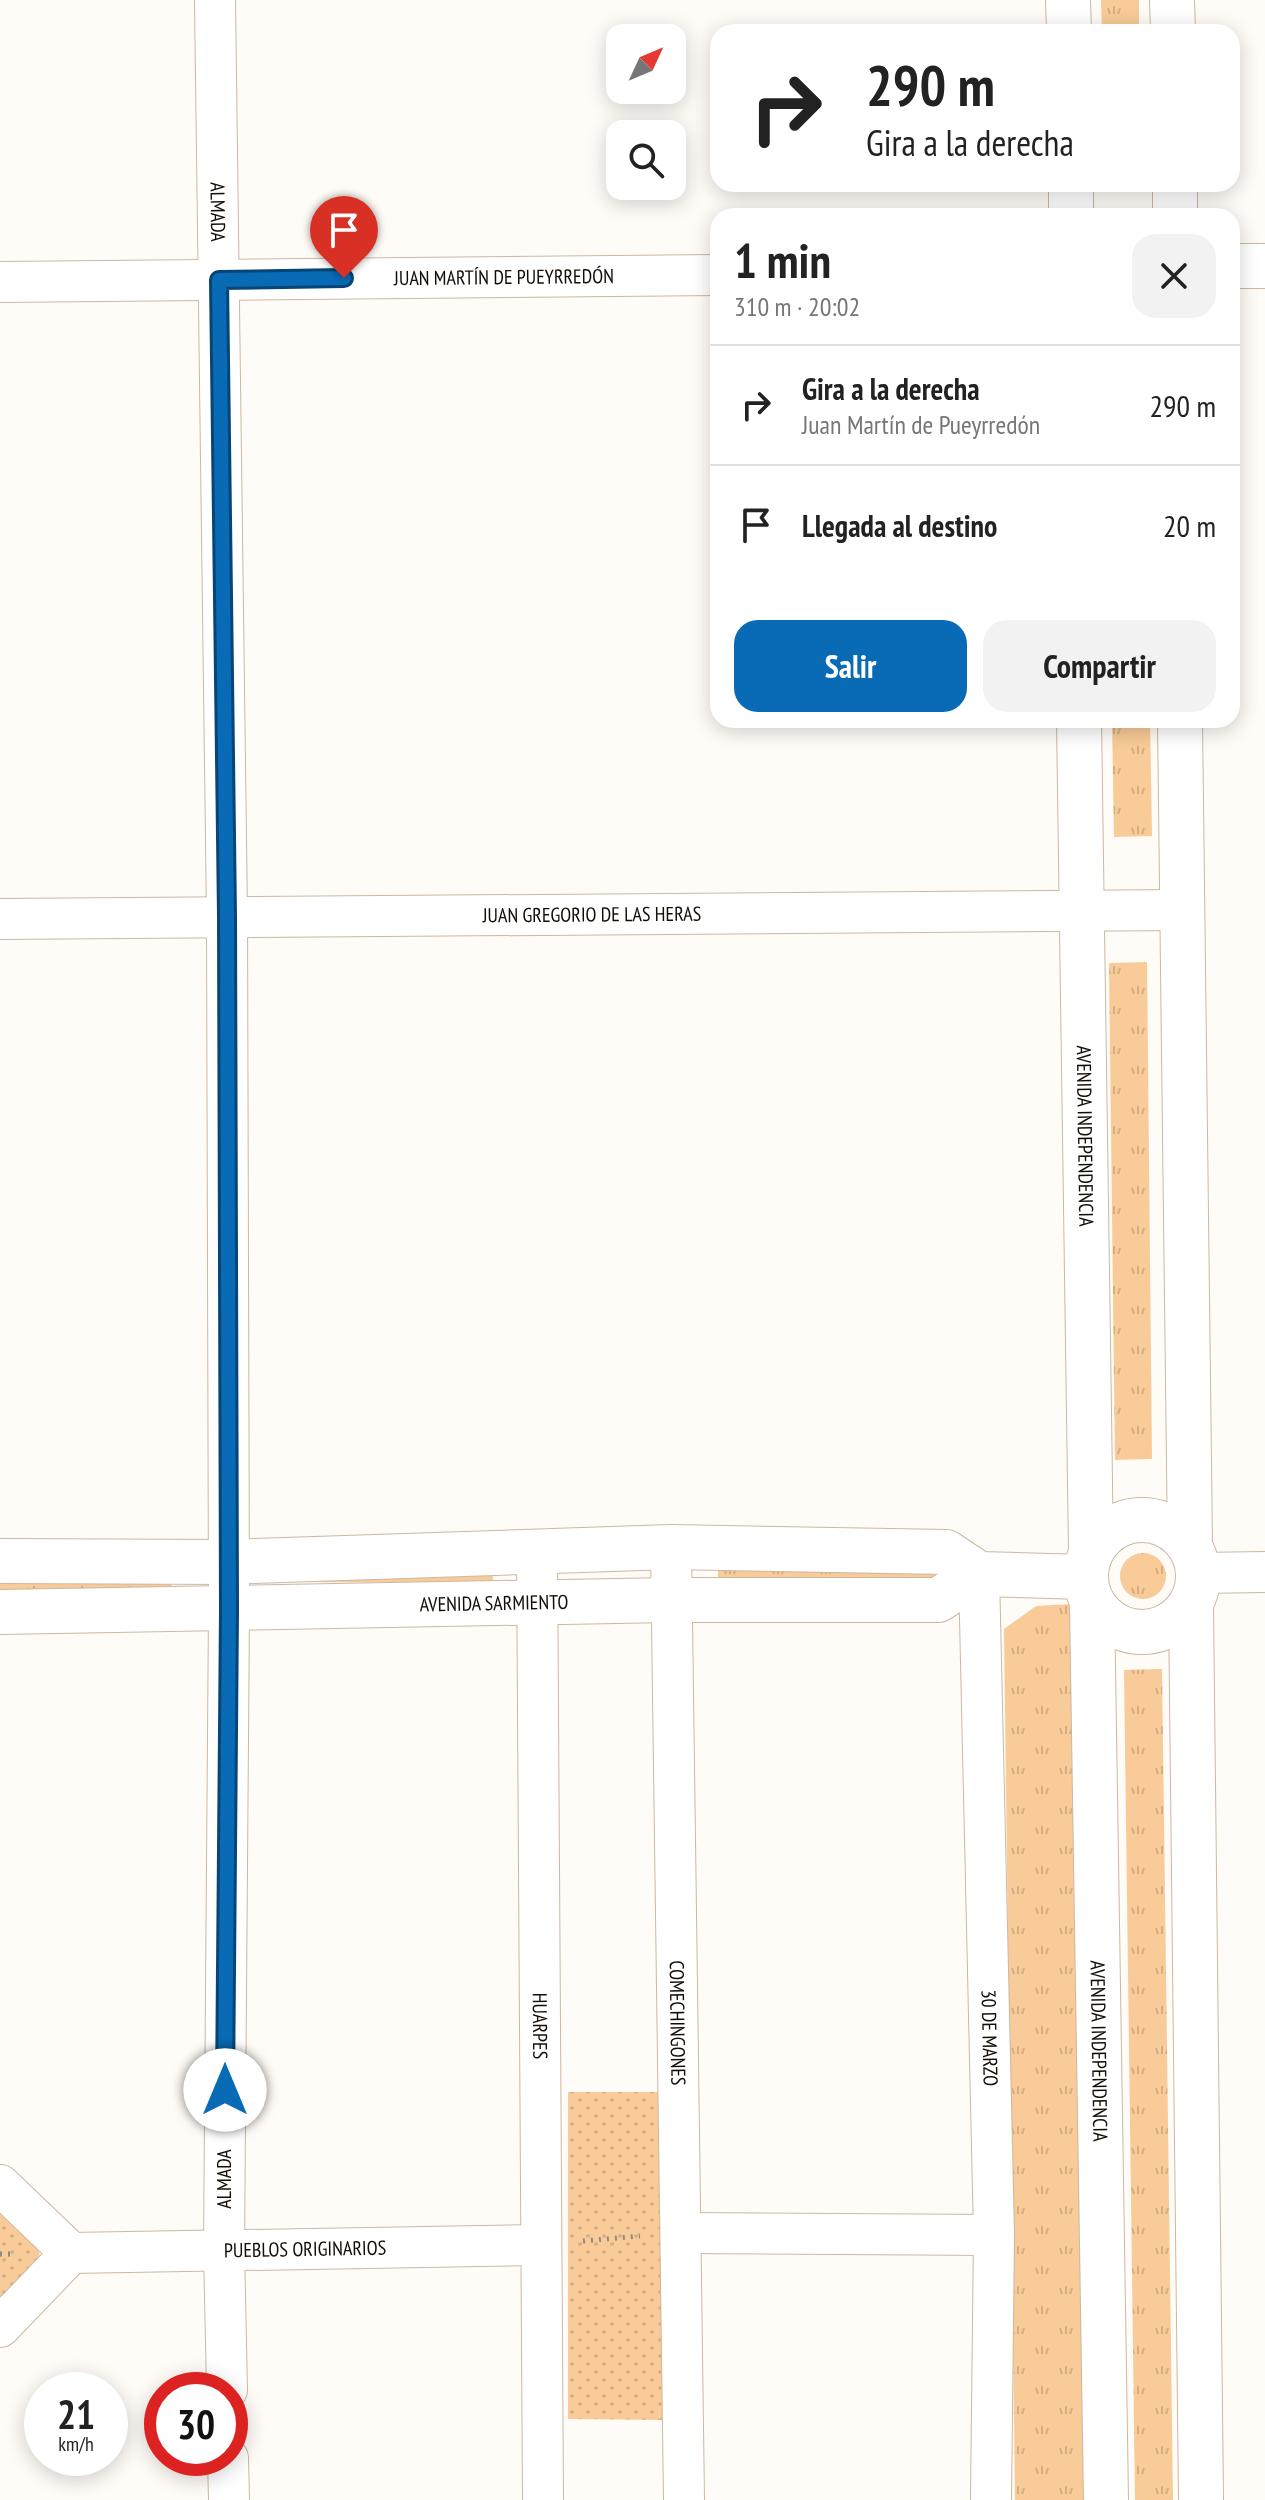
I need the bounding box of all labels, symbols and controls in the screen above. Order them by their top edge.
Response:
north arrow [606,24,686,104]
map controls [606,24,686,200]
text: 290 m [866,49,995,121]
icon: right [734,56,838,160]
text: Gira a la derecha [866,119,1074,166]
button: search [606,120,686,200]
street label: ALMADA [204,182,231,242]
pin [310,196,378,278]
icon: arrive [322,208,366,252]
text: 1 min [734,229,831,291]
button: close [1132,234,1216,318]
street label: JUAN MARTÍN DE PUEYRREDÓN [393,263,614,291]
text: 310 m · 20:02 [734,290,860,323]
text: Gira a la derecha [802,369,980,408]
icon: right [734,383,778,427]
text: 290 m [1150,386,1216,425]
text: Juan Martín de Pueyrredón [802,408,1040,441]
icon: arrive [734,503,778,547]
text: Llegada al destino [802,506,997,545]
text: 20 m [1163,506,1216,545]
button: Salir [734,620,967,712]
button: Compartir [983,620,1216,712]
street label: JUAN GREGORIO DE LAS HERAS [482,901,701,928]
street label: AVENIDA INDEPENDENCIA [1071,1045,1099,1227]
street label: AVENIDA SARMIENTO [419,1589,569,1617]
street label: COMECHINGONES [664,1960,691,2086]
street label: AVENIDA INDEPENDENCIA [1085,1960,1113,2142]
street label: 30 DE MARZO [975,1989,1004,2086]
street label: HUARPES [527,1993,553,2059]
position arrow [183,2048,267,2132]
street label: ALMADA [211,2149,237,2209]
street label: PUEBLOS ORIGINARIOS [224,2235,386,2263]
speed limit sign: 30 [144,2372,248,2476]
text: 21 [57,2388,95,2440]
text: km/h [58,2431,94,2457]

